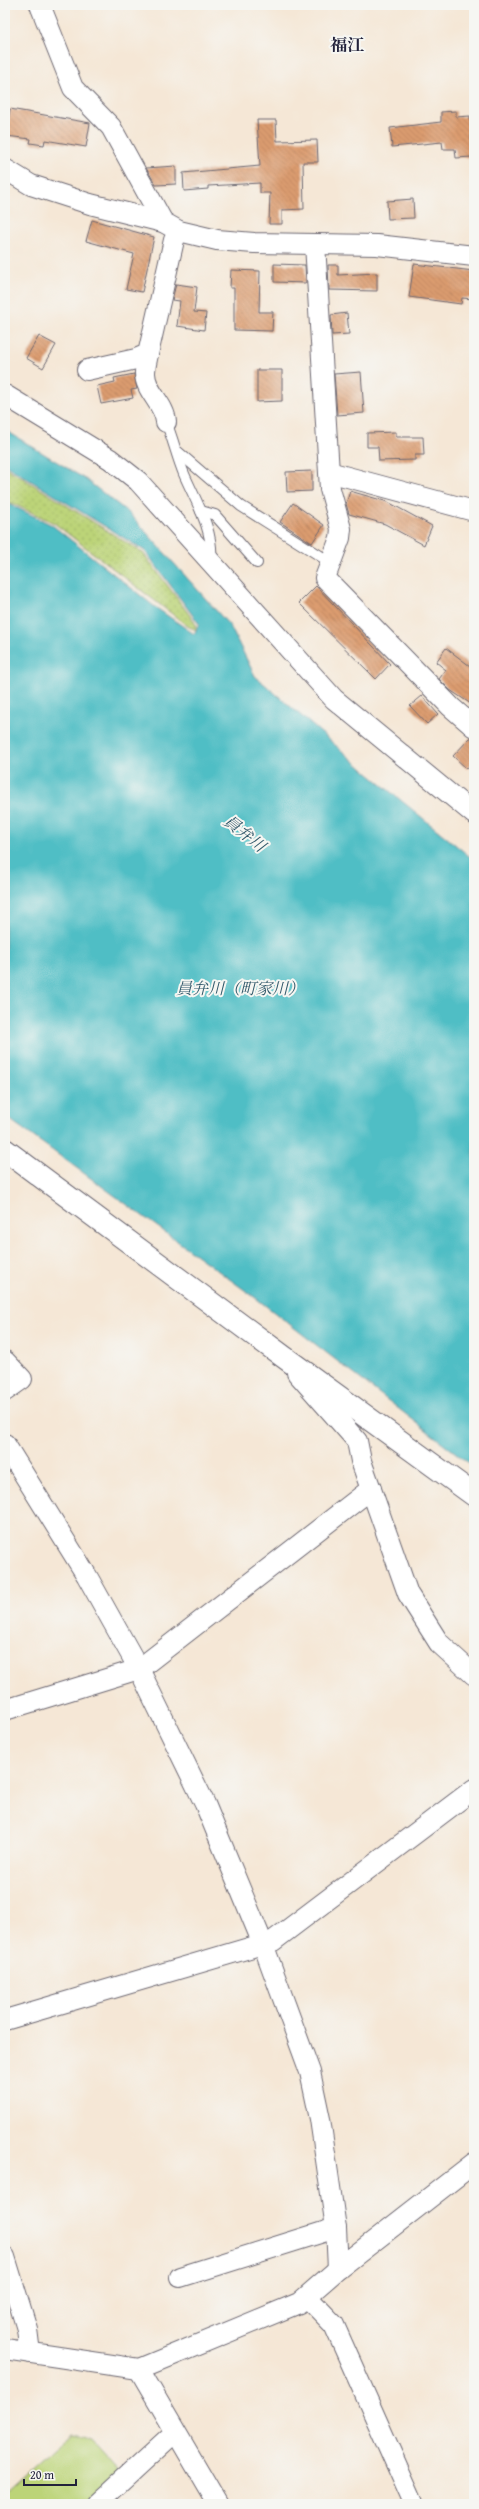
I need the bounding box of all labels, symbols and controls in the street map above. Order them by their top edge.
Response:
district label: 福江 [330,32,365,57]
water label: 員弁川 [219,809,273,858]
water label: 員弁川（町家川） [176,976,304,1000]
scale bar [24,2461,76,2487]
text: 20 m [30,2466,54,2483]

